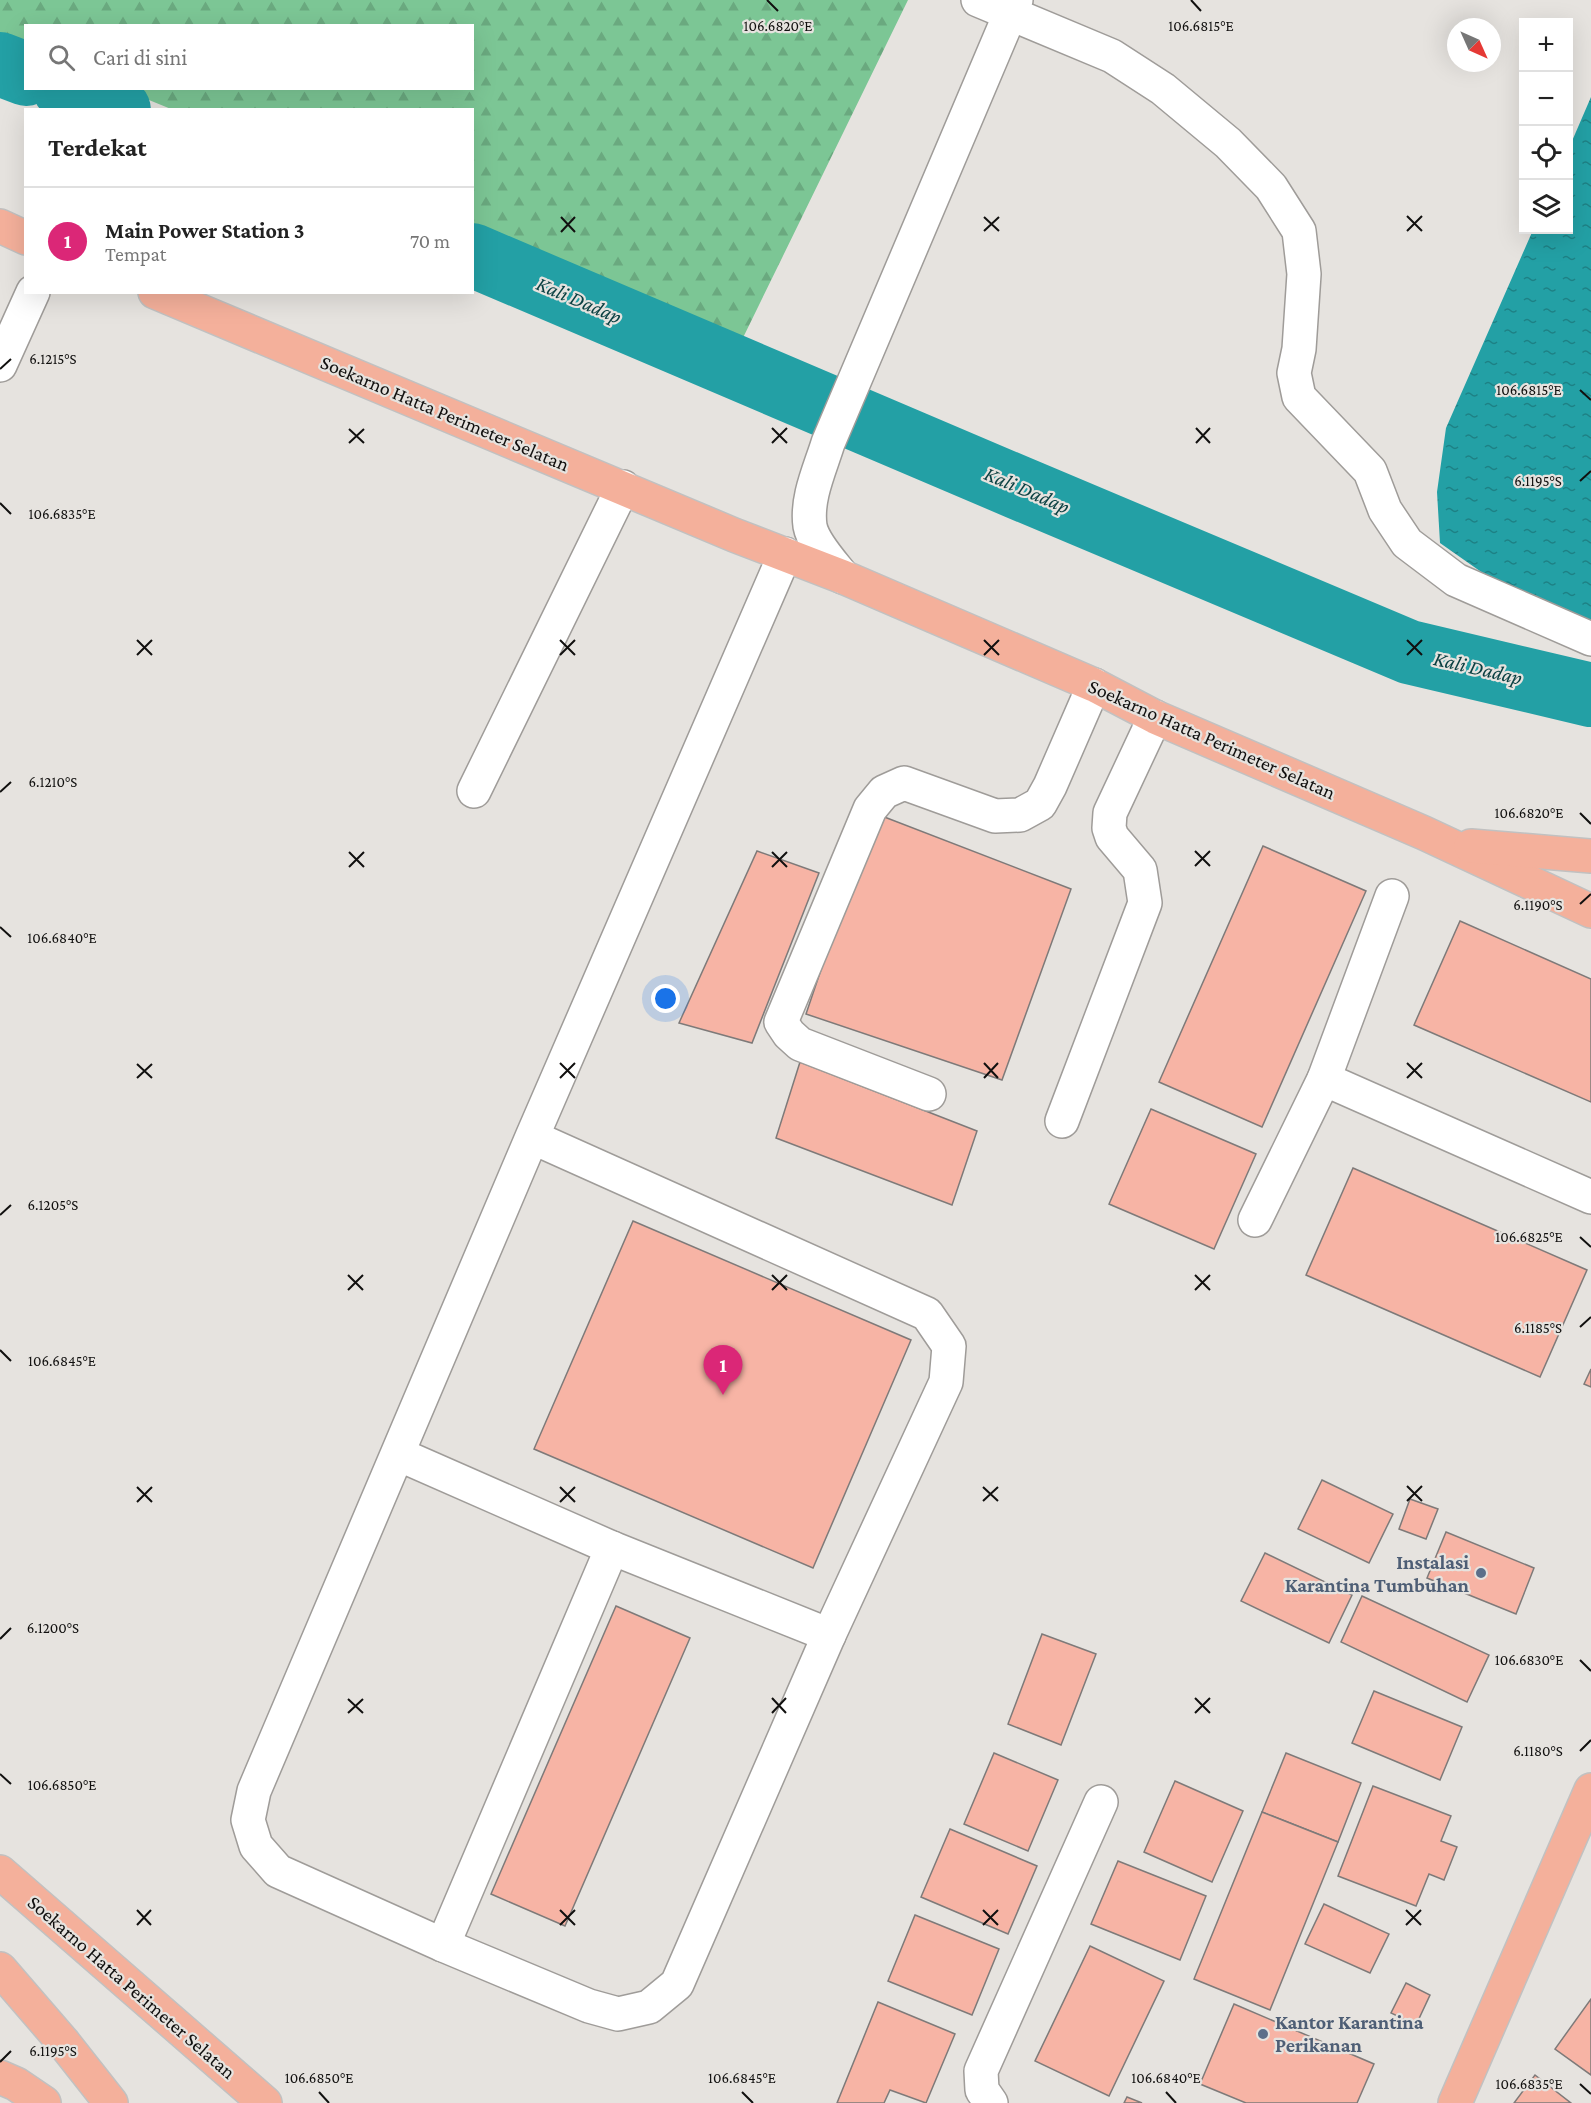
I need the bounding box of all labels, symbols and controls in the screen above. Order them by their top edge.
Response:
text: 106.6820°E [744,18,812,34]
text: 106.6815°E [1168,18,1234,34]
north arrow [1447,18,1501,72]
map controls [1519,18,1573,234]
button: + [1519,18,1573,72]
search box [24,24,474,90]
icon: search [45,41,78,74]
text: Cari di sini [93,45,187,70]
button: − [1519,72,1573,126]
button: locate [1519,126,1573,180]
text: Terdekat [48,133,147,162]
button: layers [1519,180,1573,234]
text: Main Power Station 3 [105,218,305,243]
text: 1 [64,230,71,252]
text: 70 m [410,230,450,252]
text: Tempat [105,243,166,265]
water label: Kali Dadap [533,271,625,329]
text: 6.1215°S [29,351,77,367]
street label: Soekarno Hatta Perimeter Selatan [317,351,573,476]
text: 106.6815°E [1496,382,1562,398]
water label: Kali Dadap [981,461,1073,519]
text: 6.1195°S [1514,473,1562,489]
text: 106.6835°E [28,506,96,522]
water label: Kali Dadap [1431,646,1525,690]
street label: Soekarno Hatta Perimeter Selatan [1085,674,1339,804]
text: 6.1210°S [29,774,77,790]
text: 106.6820°E [1495,805,1563,821]
text: 6.1190°S [1513,897,1563,913]
text: 106.6840°E [27,930,97,946]
your location [651,984,680,1013]
text: 6.1205°S [28,1197,78,1213]
text: 106.6825°E [1495,1229,1563,1245]
text: 6.1185°S [1514,1320,1562,1336]
pin: 1 [704,1346,742,1395]
text: 106.6845°E [28,1353,96,1369]
place label: Instalasi Karantina Tumbuhan [1285,1551,1470,1596]
marker: Instalasi Karantina Tumbuhan [1474,1566,1488,1580]
text: 6.1200°S [27,1620,79,1636]
text: 106.6830°E [1495,1652,1563,1668]
text: 6.1180°S [1513,1743,1563,1759]
text: 106.6850°E [28,1777,96,1793]
street label: Soekarno Hatta Perimeter Selatan [24,1891,240,2083]
place label: Kantor Karantina Perikanan [1275,2011,1424,2056]
marker: Kantor Karantina Perikanan [1256,2027,1270,2041]
text: 6.1195°S [29,2043,77,2059]
text: 106.6850°E [285,2070,353,2086]
text: 106.6845°E [708,2070,776,2086]
text: 106.6840°E [1131,2070,1201,2086]
text: 106.6835°E [1495,2076,1563,2092]

